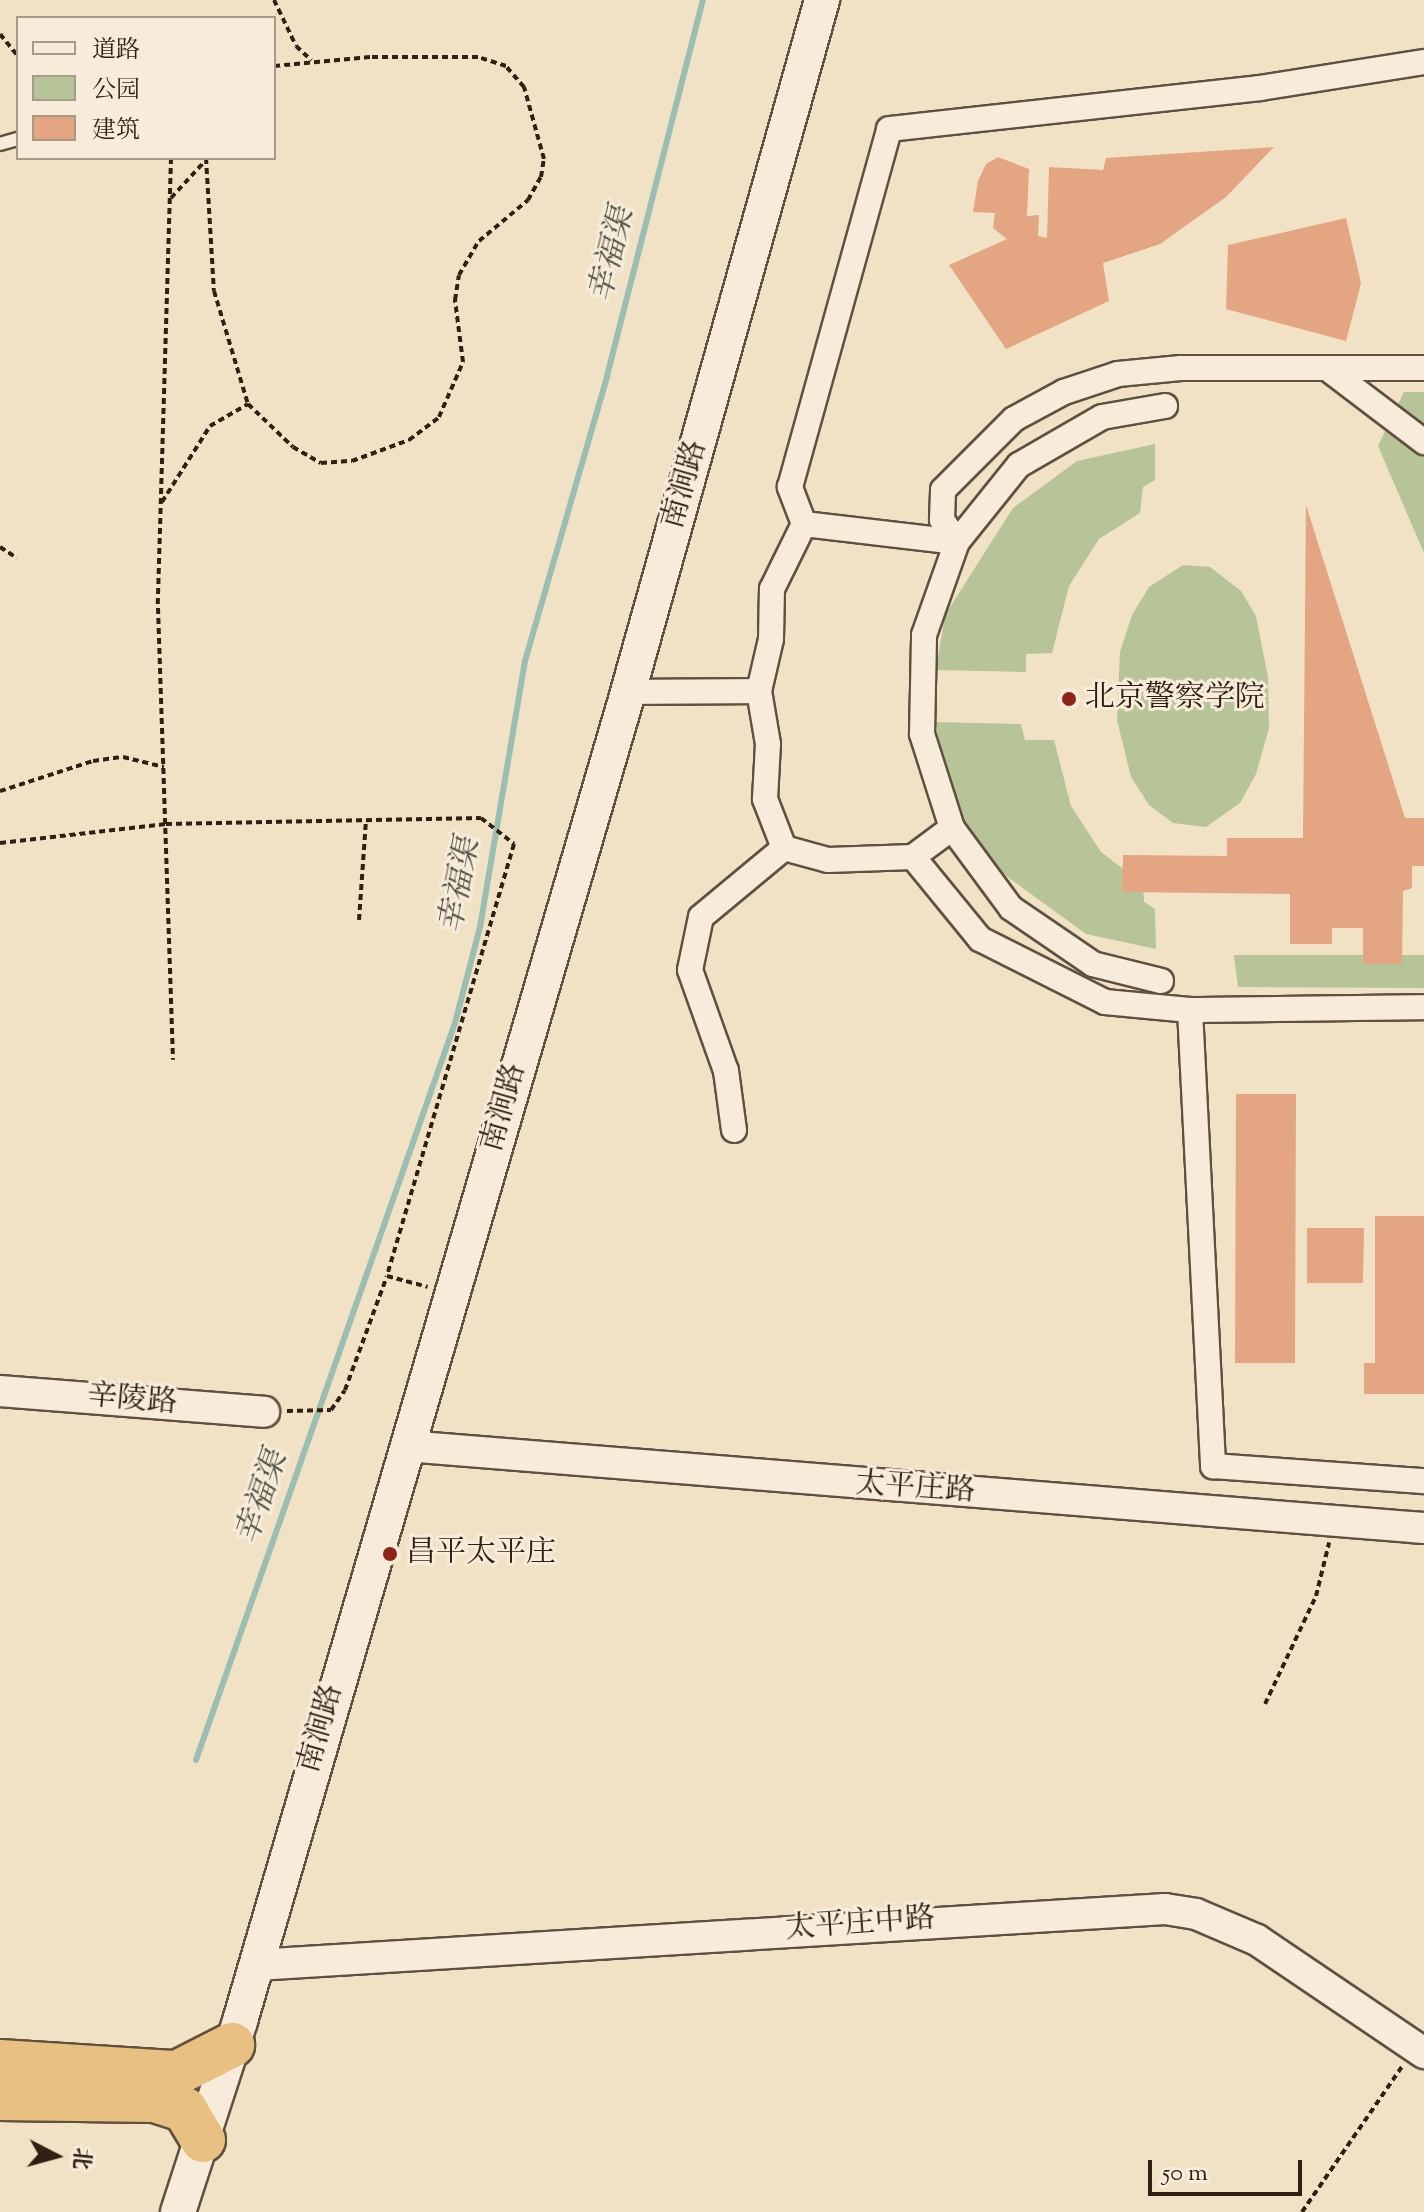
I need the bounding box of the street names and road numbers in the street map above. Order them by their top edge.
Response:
street label: 南涧路 [656,437,716,533]
street label: 南涧路 [475,1060,535,1156]
street label: 辛陵路 [86,1379,178,1423]
street label: 太平庄路 [854,1467,976,1511]
street label: 南涧路 [292,1681,352,1777]
street label: 太平庄中路 [784,1902,936,1948]

